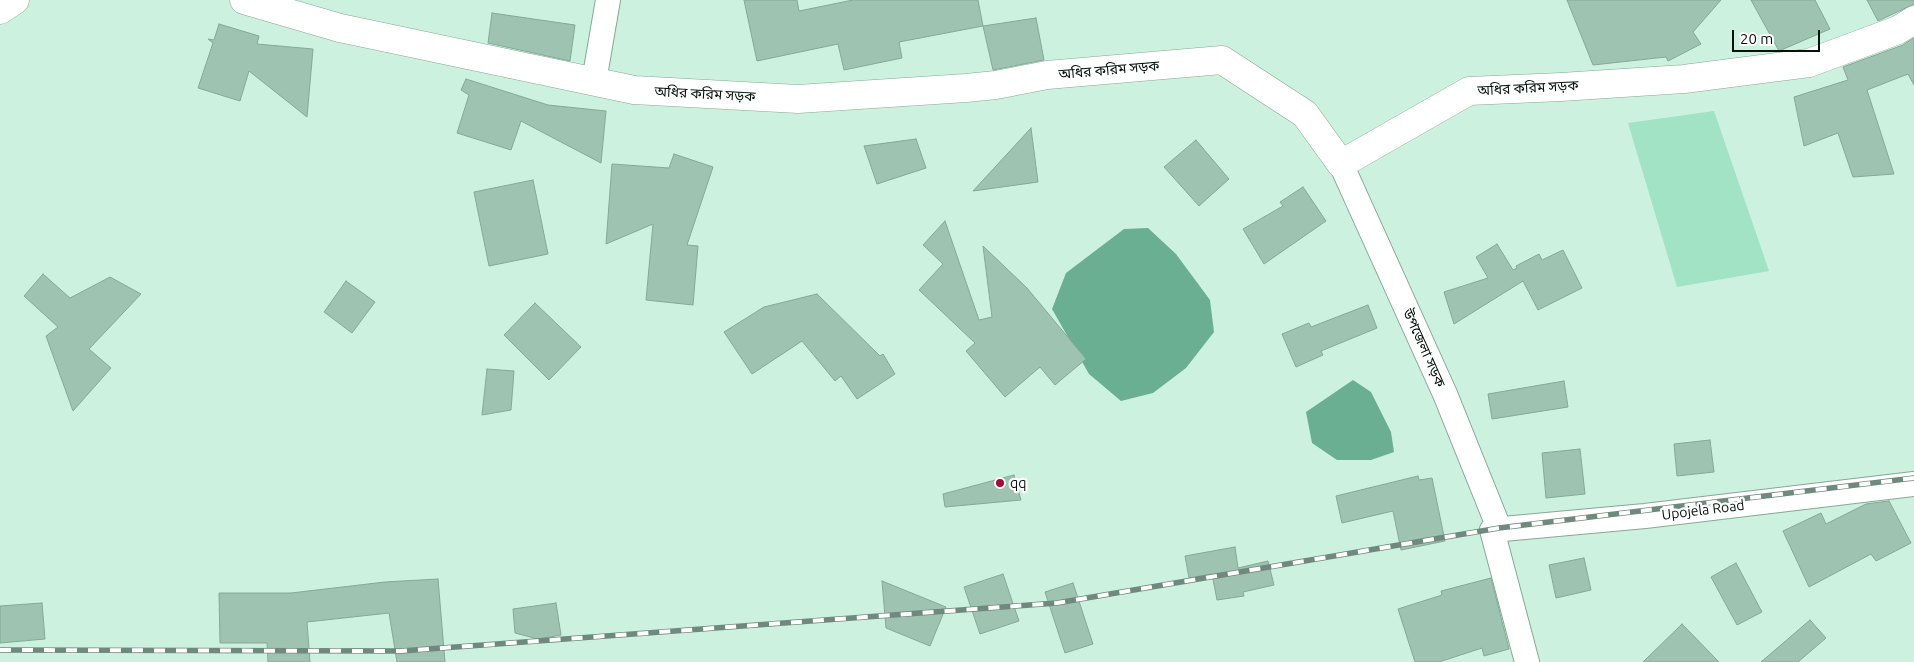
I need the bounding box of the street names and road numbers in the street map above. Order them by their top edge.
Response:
street label: অধির করিম সড়ক [1058,57,1160,83]
street label: অধির করিম সড়ক [1477,77,1579,99]
street label: অধির করিম সড়ক [654,83,756,105]
street label: উপজেলা সড়ক [1399,306,1449,390]
street label: Upojela Road [1661,497,1745,523]

